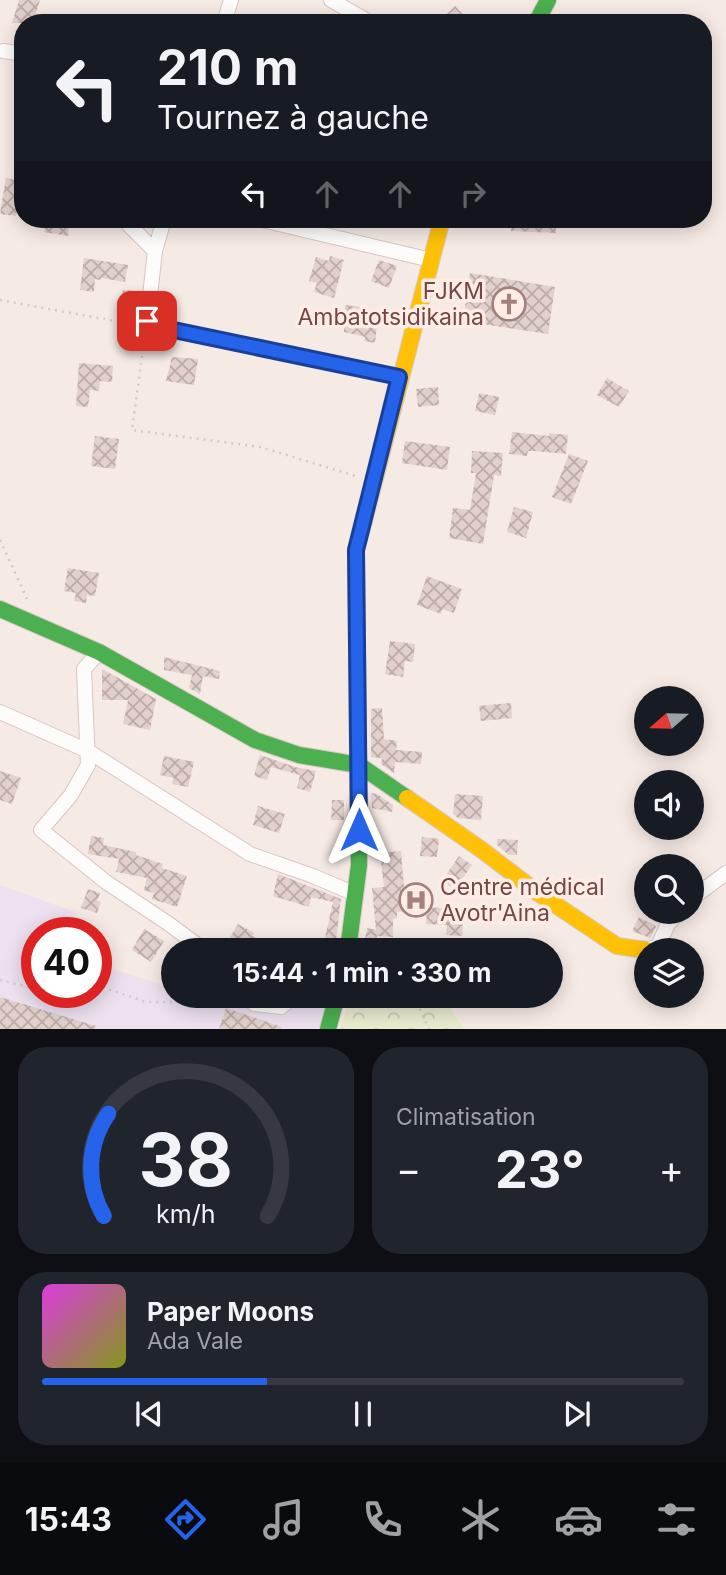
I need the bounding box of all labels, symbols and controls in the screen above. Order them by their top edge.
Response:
text: 210 m [157,38,298,97]
icon: left [42,42,133,133]
text: Tournez à gauche [157,98,429,137]
icon: left [235,175,273,213]
icon: ahead [308,175,346,213]
icon: ahead [381,175,419,213]
icon: right [454,175,492,213]
place label: FJKM Ambatotsidikaina [297,277,484,331]
church icon: FJKM Ambatotsidikaina [490,285,528,323]
pin [117,291,177,351]
icon: arrive [128,302,166,340]
north arrow [634,686,704,756]
map controls [634,686,704,1008]
button: sound [634,770,704,840]
position arrow [322,793,396,867]
button: search [634,854,704,924]
place label: Centre médical Avotr'Aina [440,873,605,927]
hospital icon: Centre médical Avotr'Aina [397,881,435,919]
speed limit sign: 40 [21,917,112,1008]
button: layers [634,938,704,1008]
text: 15:44 · 1 min · 330 m [233,957,491,988]
text: Climatisation [396,1103,536,1131]
text: 38 [139,1116,233,1205]
text: 23° [495,1138,585,1201]
text: − [396,1146,421,1192]
text: + [659,1146,684,1192]
text: km/h [156,1199,216,1229]
text: Paper Moons [147,1296,314,1327]
text: Ada Vale [147,1327,243,1355]
icon: previous [130,1395,168,1433]
icon: pause [344,1395,382,1433]
icon: next [558,1395,596,1433]
icon: directions [161,1495,210,1544]
icon: music [259,1495,308,1544]
icon: phone [358,1495,407,1544]
icon: climate [456,1495,505,1544]
icon: car [554,1495,603,1544]
icon: filters [652,1495,701,1544]
text: 15:43 [25,1500,112,1539]

